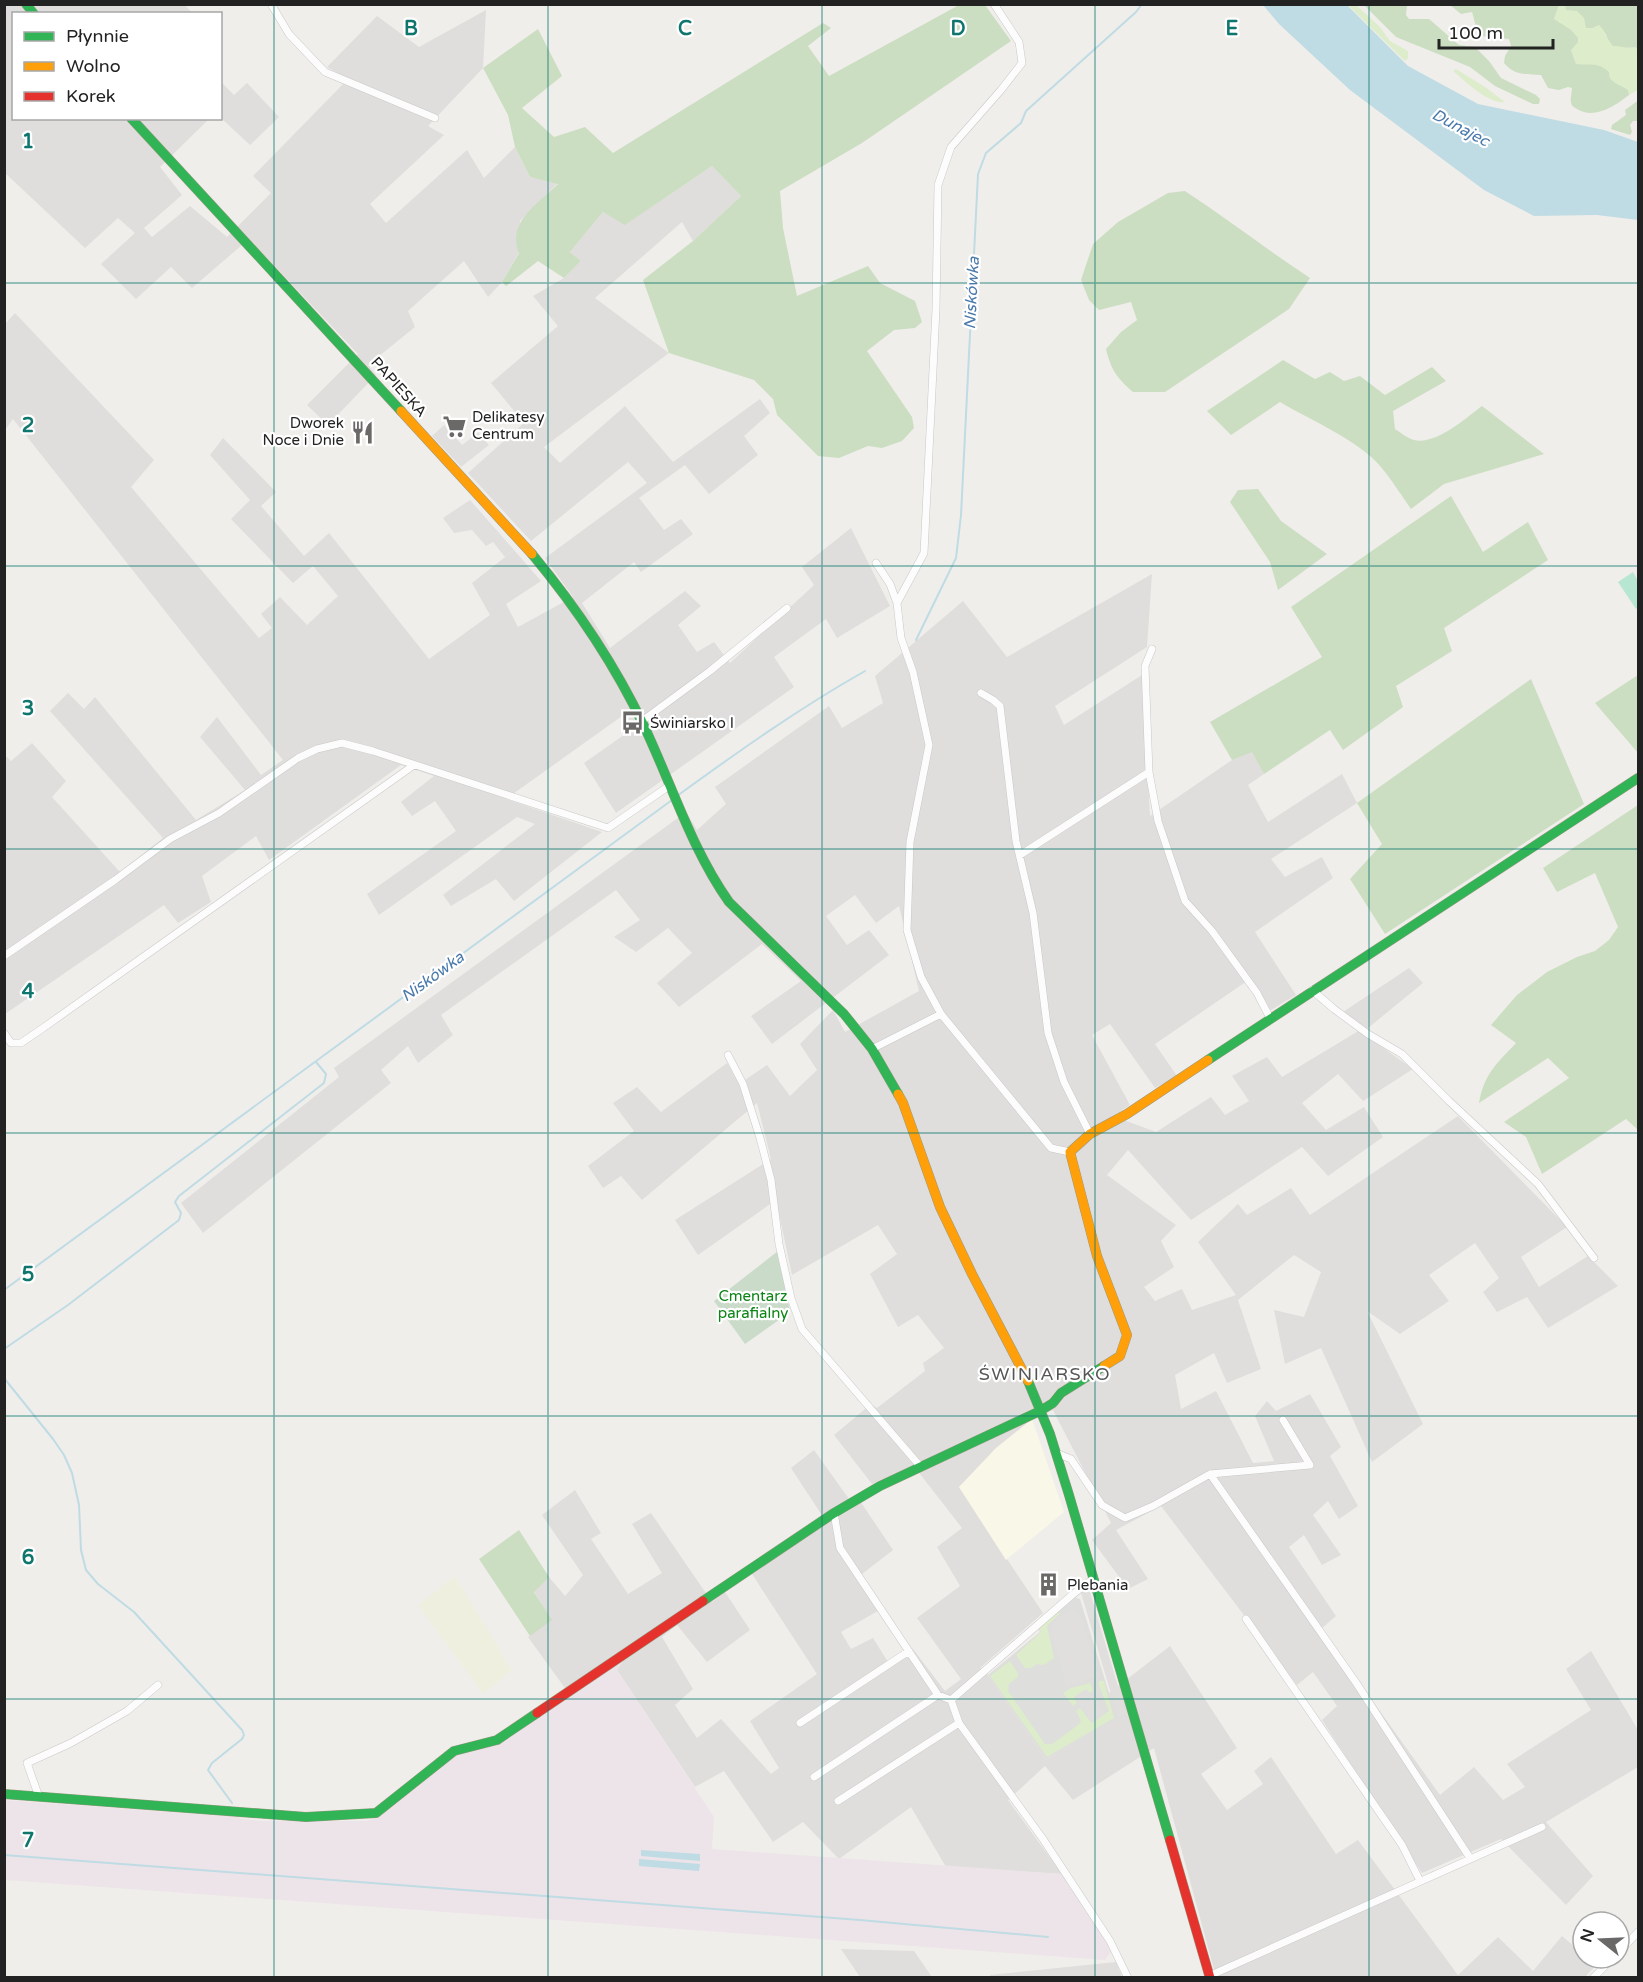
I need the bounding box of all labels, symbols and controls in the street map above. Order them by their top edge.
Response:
legend [12,12,222,120]
scale bar [1439,12,1553,50]
text: B [404,17,418,41]
text: C [678,17,692,41]
text: D [950,17,966,41]
text: E [1226,17,1239,41]
text: 100 m [1448,22,1503,44]
text: Płynnie [66,25,129,47]
text: Wolno [66,55,121,77]
text: Korek [66,85,116,107]
water label: Dunajec [1428,104,1494,152]
text: 1 [22,130,34,154]
water label: Niskówka [960,255,984,330]
street label: PAPIESKA [367,353,431,421]
place label: Delikatesy Centrum [472,408,545,443]
supermarket icon: Delikatesy Centrum [441,413,467,439]
text: 2 [22,414,34,438]
place label: Dworek Noce i Dnie [263,414,344,449]
restaurant icon: Dworek Noce i Dnie [349,419,375,445]
text: 3 [22,697,34,721]
bus stop icon: Świniarsko I [619,710,645,736]
place label: Świniarsko I [650,714,734,732]
water label: Niskówka [397,947,469,1006]
text: 4 [22,980,35,1004]
text: 5 [22,1263,34,1287]
park label: Cmentarz parafialny [718,1287,788,1322]
district label: ŚWINIARSKO [979,1363,1111,1385]
text: 6 [22,1546,34,1570]
building icon: Plebania [1036,1572,1062,1598]
place label: Plebania [1067,1576,1128,1594]
text: 7 [22,1829,34,1853]
north arrow [1571,1910,1631,1970]
text: N [1576,1926,1599,1945]

